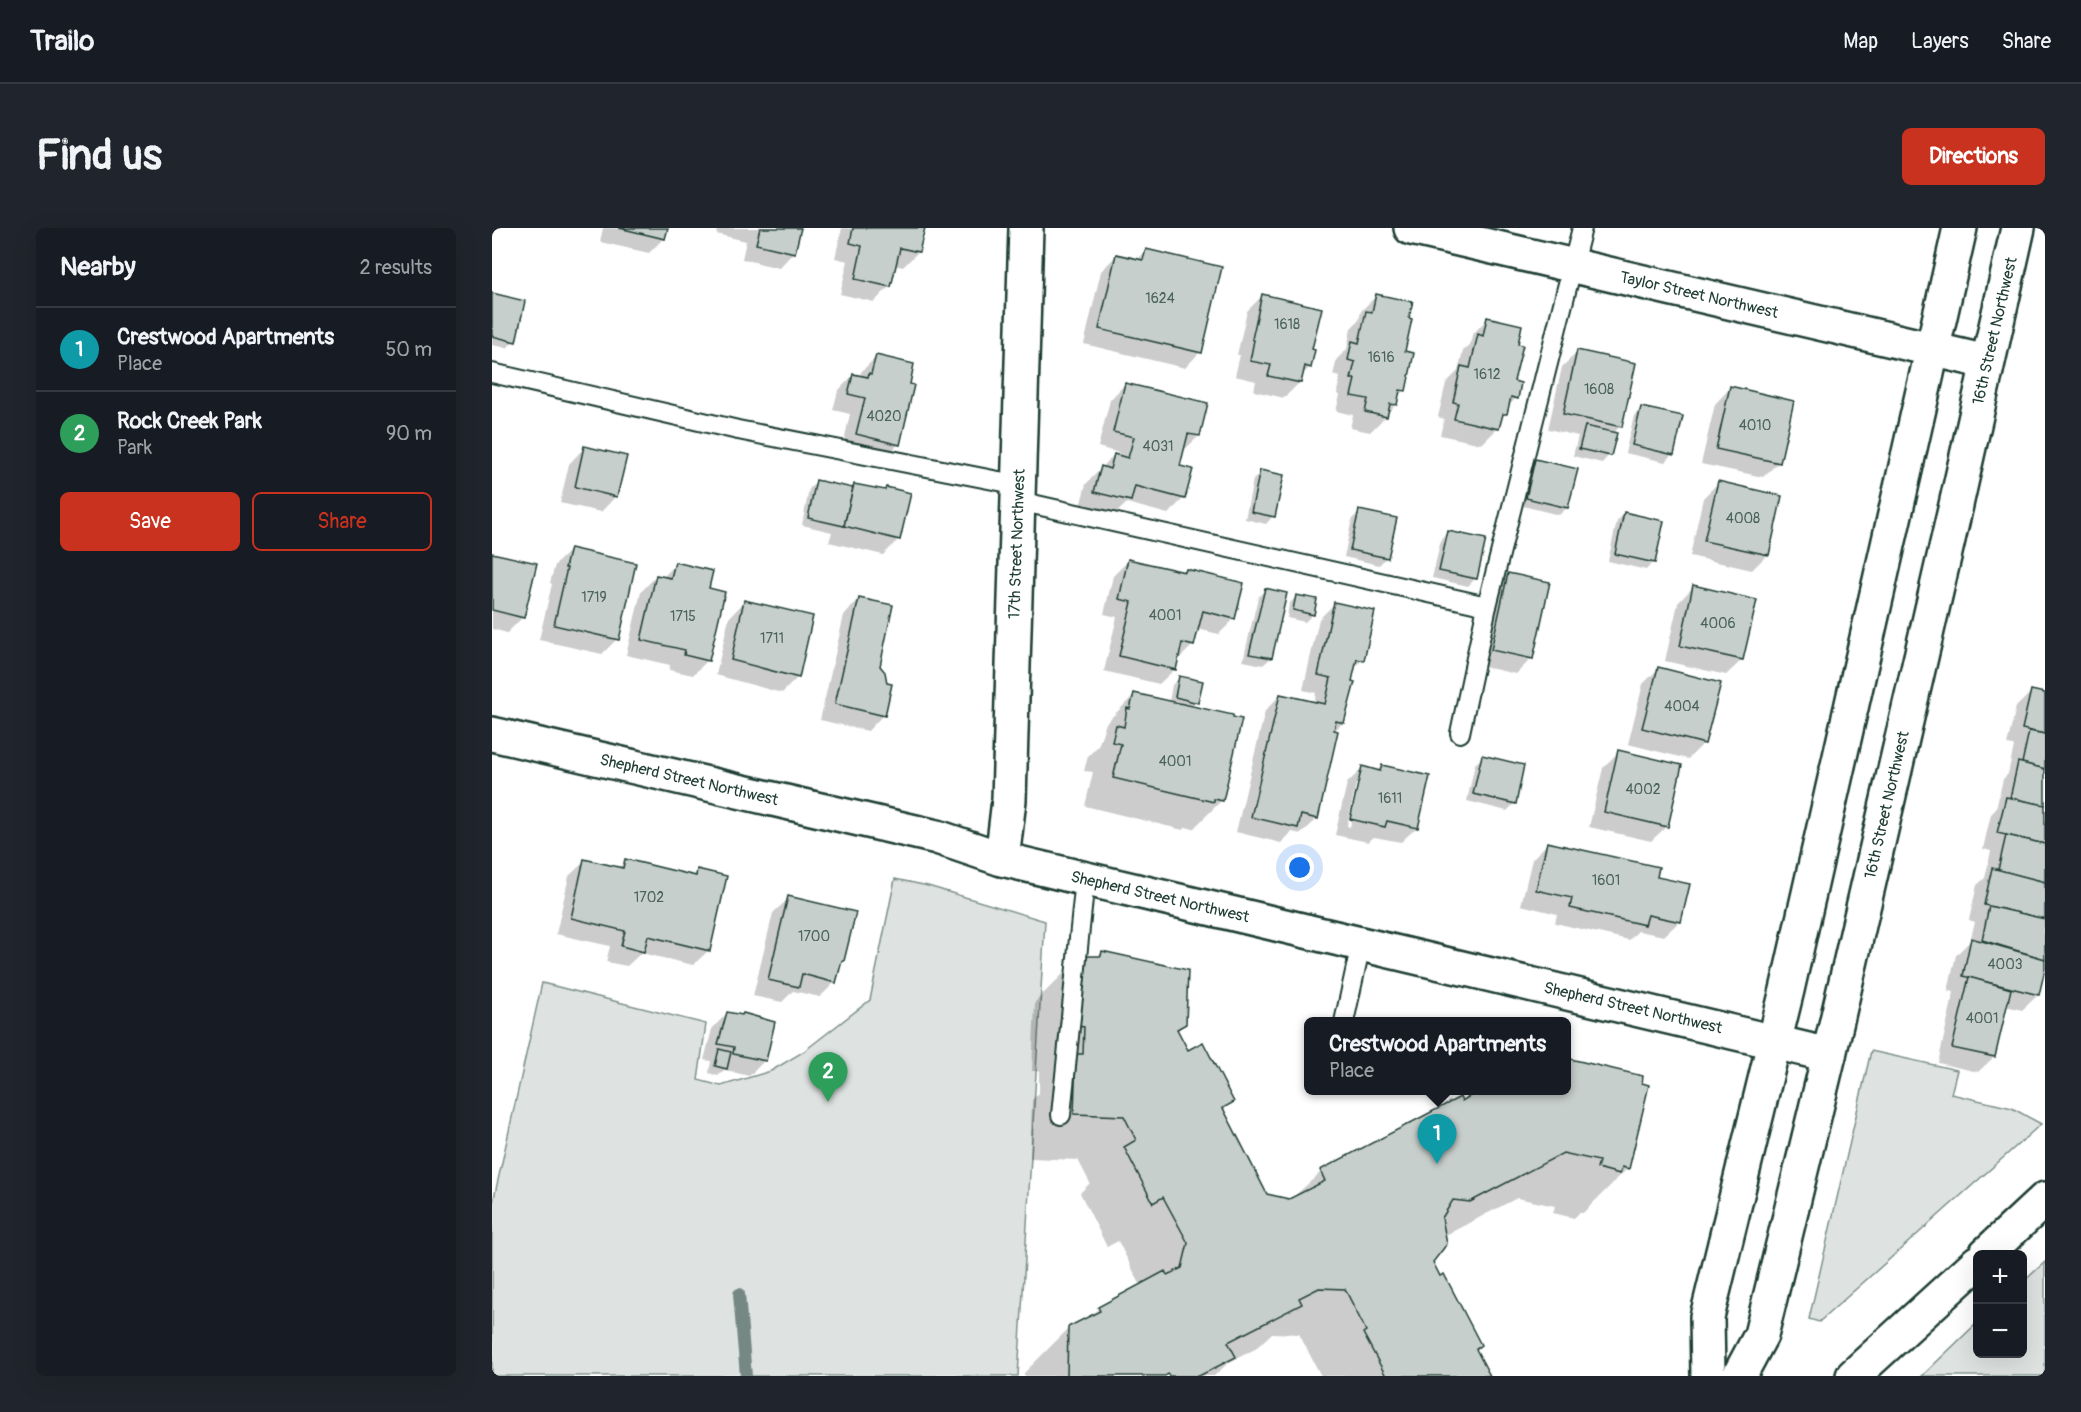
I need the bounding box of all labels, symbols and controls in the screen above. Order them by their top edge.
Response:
text: Trailo [30,24,94,59]
text: Map [1843,28,1878,55]
text: Layers [1911,28,1969,55]
text: Share [2002,28,2051,55]
button: Directions [1902,128,2045,185]
text: Find us [36,130,162,182]
text: Nearby [60,251,136,283]
text: 2 results [360,255,432,280]
street label: 16th Street Northwest [1968,255,2022,407]
street label: Taylor Street Northwest [1618,267,1781,323]
house number: 1624 [1145,290,1175,307]
house number: 1618 [1274,316,1300,333]
text: Crestwood Apartments [117,323,334,351]
text: 1 [76,337,83,362]
text: 50 m [385,337,432,362]
house number: 1616 [1367,349,1395,366]
text: Place [117,351,162,376]
house number: 1612 [1474,366,1501,383]
house number: 1608 [1584,381,1614,398]
text: Rock Creek Park [117,407,262,435]
house number: 4020 [866,408,902,425]
house number: 4010 [1739,417,1771,434]
text: 2 [74,421,85,446]
text: 90 m [386,421,432,446]
text: Park [117,435,152,460]
house number: 4031 [1143,438,1173,455]
street label: 17th Street Northwest [1004,468,1030,619]
button: Save [60,492,240,551]
button: Share [252,492,432,551]
house number: 4008 [1726,510,1760,527]
house number: 1719 [581,589,607,606]
house number: 4001 [1149,607,1181,624]
house number: 1715 [670,608,696,625]
house number: 4006 [1700,615,1736,632]
house number: 1711 [760,630,784,647]
house number: 4004 [1664,698,1700,715]
street label: 16th Street Northwest [1860,729,1914,881]
street label: Shepherd Street Northwest [598,750,781,810]
house number: 4001 [1159,753,1191,770]
house number: 4002 [1625,781,1661,798]
house number: 1611 [1378,790,1402,807]
your location [1285,853,1314,882]
street label: Shepherd Street Northwest [1069,867,1252,927]
house number: 1601 [1592,872,1620,889]
house number: 1702 [634,889,664,906]
house number: 1700 [798,928,830,945]
house number: 4003 [1987,956,2023,973]
street label: Shepherd Street Northwest [1542,978,1725,1038]
house number: 4001 [1966,1010,1998,1027]
popup [1304,1017,1571,1095]
text: Crestwood Apartments [1329,1030,1546,1058]
pin: 2 [808,1052,848,1102]
text: Place [1329,1058,1374,1083]
pin: 1 [1418,1114,1456,1164]
map controls [1973,1250,2027,1358]
button: + [1973,1250,2027,1304]
button: − [1973,1304,2027,1358]

